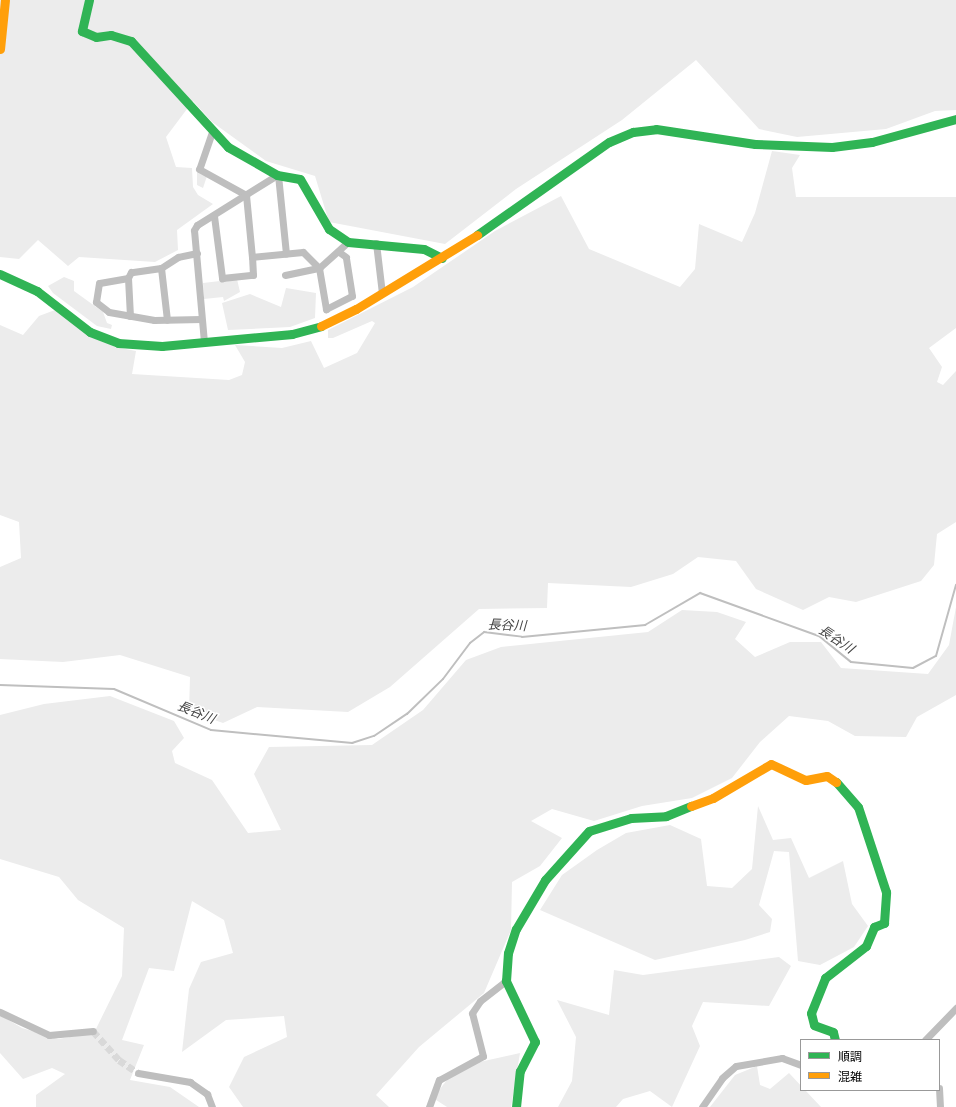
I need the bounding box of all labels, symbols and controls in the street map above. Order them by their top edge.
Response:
water label: 長谷川 [487,618,527,634]
water label: 長谷川 [815,623,857,657]
water label: 長谷川 [175,698,217,728]
legend [800,1039,940,1091]
text: 順調 [838,1049,862,1064]
text: 混雑 [838,1069,862,1084]

